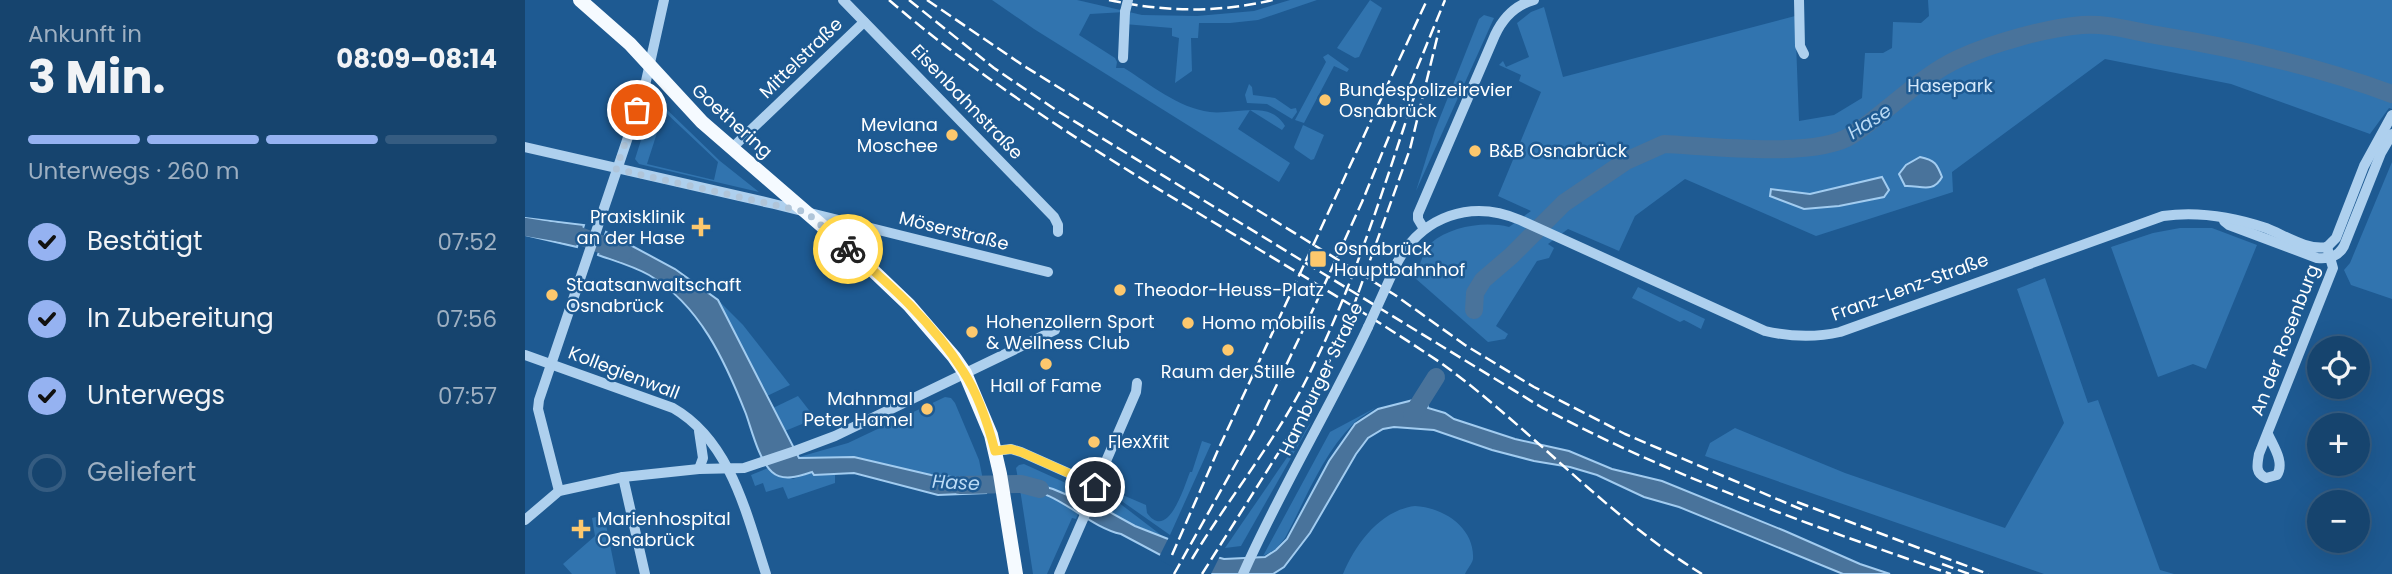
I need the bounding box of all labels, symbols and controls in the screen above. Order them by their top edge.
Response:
street label: Mittelstraße [754,12,848,104]
text: Ankunft in [28,18,142,50]
street label: Eisenbahnstraße [906,39,1029,165]
text: 08:09–08:14 [336,41,497,77]
text: 3 Min. [28,45,165,109]
park label: Hasepark [1907,73,1993,98]
place label: Bundespolizeirevier Osnabrück [1339,77,1513,123]
street label: Goethering [687,78,778,164]
pin [607,80,667,140]
icon: bag [618,91,656,129]
marker: Bundespolizeirevier Osnabrück [1317,92,1333,108]
water label: Hase [1842,97,1897,146]
place label: Mevlana Moschee [857,112,938,158]
marker: Mevlana Moschee [944,127,960,143]
place label: B&B Osnabrück [1489,138,1628,163]
marker: B&B Osnabrück [1467,143,1483,159]
text: Unterwegs · 260 m [28,155,239,187]
place label: Praxisklinik an der Hase [576,204,686,250]
street label: Möserstraße [896,205,1012,256]
courier [813,214,883,284]
marker: Praxisklinik an der Hase [691,217,711,237]
icon: check [28,223,66,261]
text: Bestätigt [87,223,203,259]
text: 07:52 [437,226,497,258]
icon: bike [829,230,867,268]
place label: Osnabrück Hauptbahnhof [1334,236,1465,282]
street label: Franz-Lenz-Straße [1828,246,1992,327]
marker: Osnabrück Hauptbahnhof [1308,249,1328,269]
street label: An der Rosenburg [2244,260,2325,419]
place label: Staatsanwaltschaft Osnabrück [566,272,741,318]
place label: Theodor-Heuss-Platz [1134,277,1324,302]
marker: Theodor-Heuss-Platz [1112,282,1128,298]
marker: Staatsanwaltschaft Osnabrück [544,287,560,303]
street label: Hamburger Straße [1273,298,1369,460]
icon: check [28,300,66,338]
text: In Zubereitung [87,300,274,336]
text: 07:56 [436,303,497,335]
place label: Hohenzollern Sport & Wellness Club [986,309,1154,355]
place label: Homo mobilis [1202,310,1326,335]
marker: Homo mobilis [1180,315,1196,331]
marker: Hohenzollern Sport & Wellness Club [964,324,980,340]
map controls [2307,336,2370,553]
button: locate [2307,336,2370,399]
street label: Kollegienwall [565,340,683,405]
marker: Raum der Stille [1220,342,1236,358]
marker: Hall of Fame [1038,356,1054,372]
place label: Raum der Stille [1161,359,1295,384]
place label: Hall of Fame [990,373,1102,398]
icon: check [28,377,66,415]
text: Unterwegs [87,377,225,413]
text: 07:57 [438,380,497,412]
place label: Mahnmal Peter Hamel [803,386,913,432]
marker: Mahnmal Peter Hamel [919,401,935,417]
button: + [2307,413,2370,476]
place label: FlexXfit [1108,429,1169,454]
marker: FlexXfit [1086,434,1102,450]
text: Geliefert [87,454,196,490]
pin [1065,457,1125,517]
water label: Hase [931,468,981,497]
icon: home [1076,468,1114,506]
button: − [2307,490,2370,553]
place label: Marienhospital Osnabrück [597,506,731,552]
marker: Marienhospital Osnabrück [571,519,591,539]

